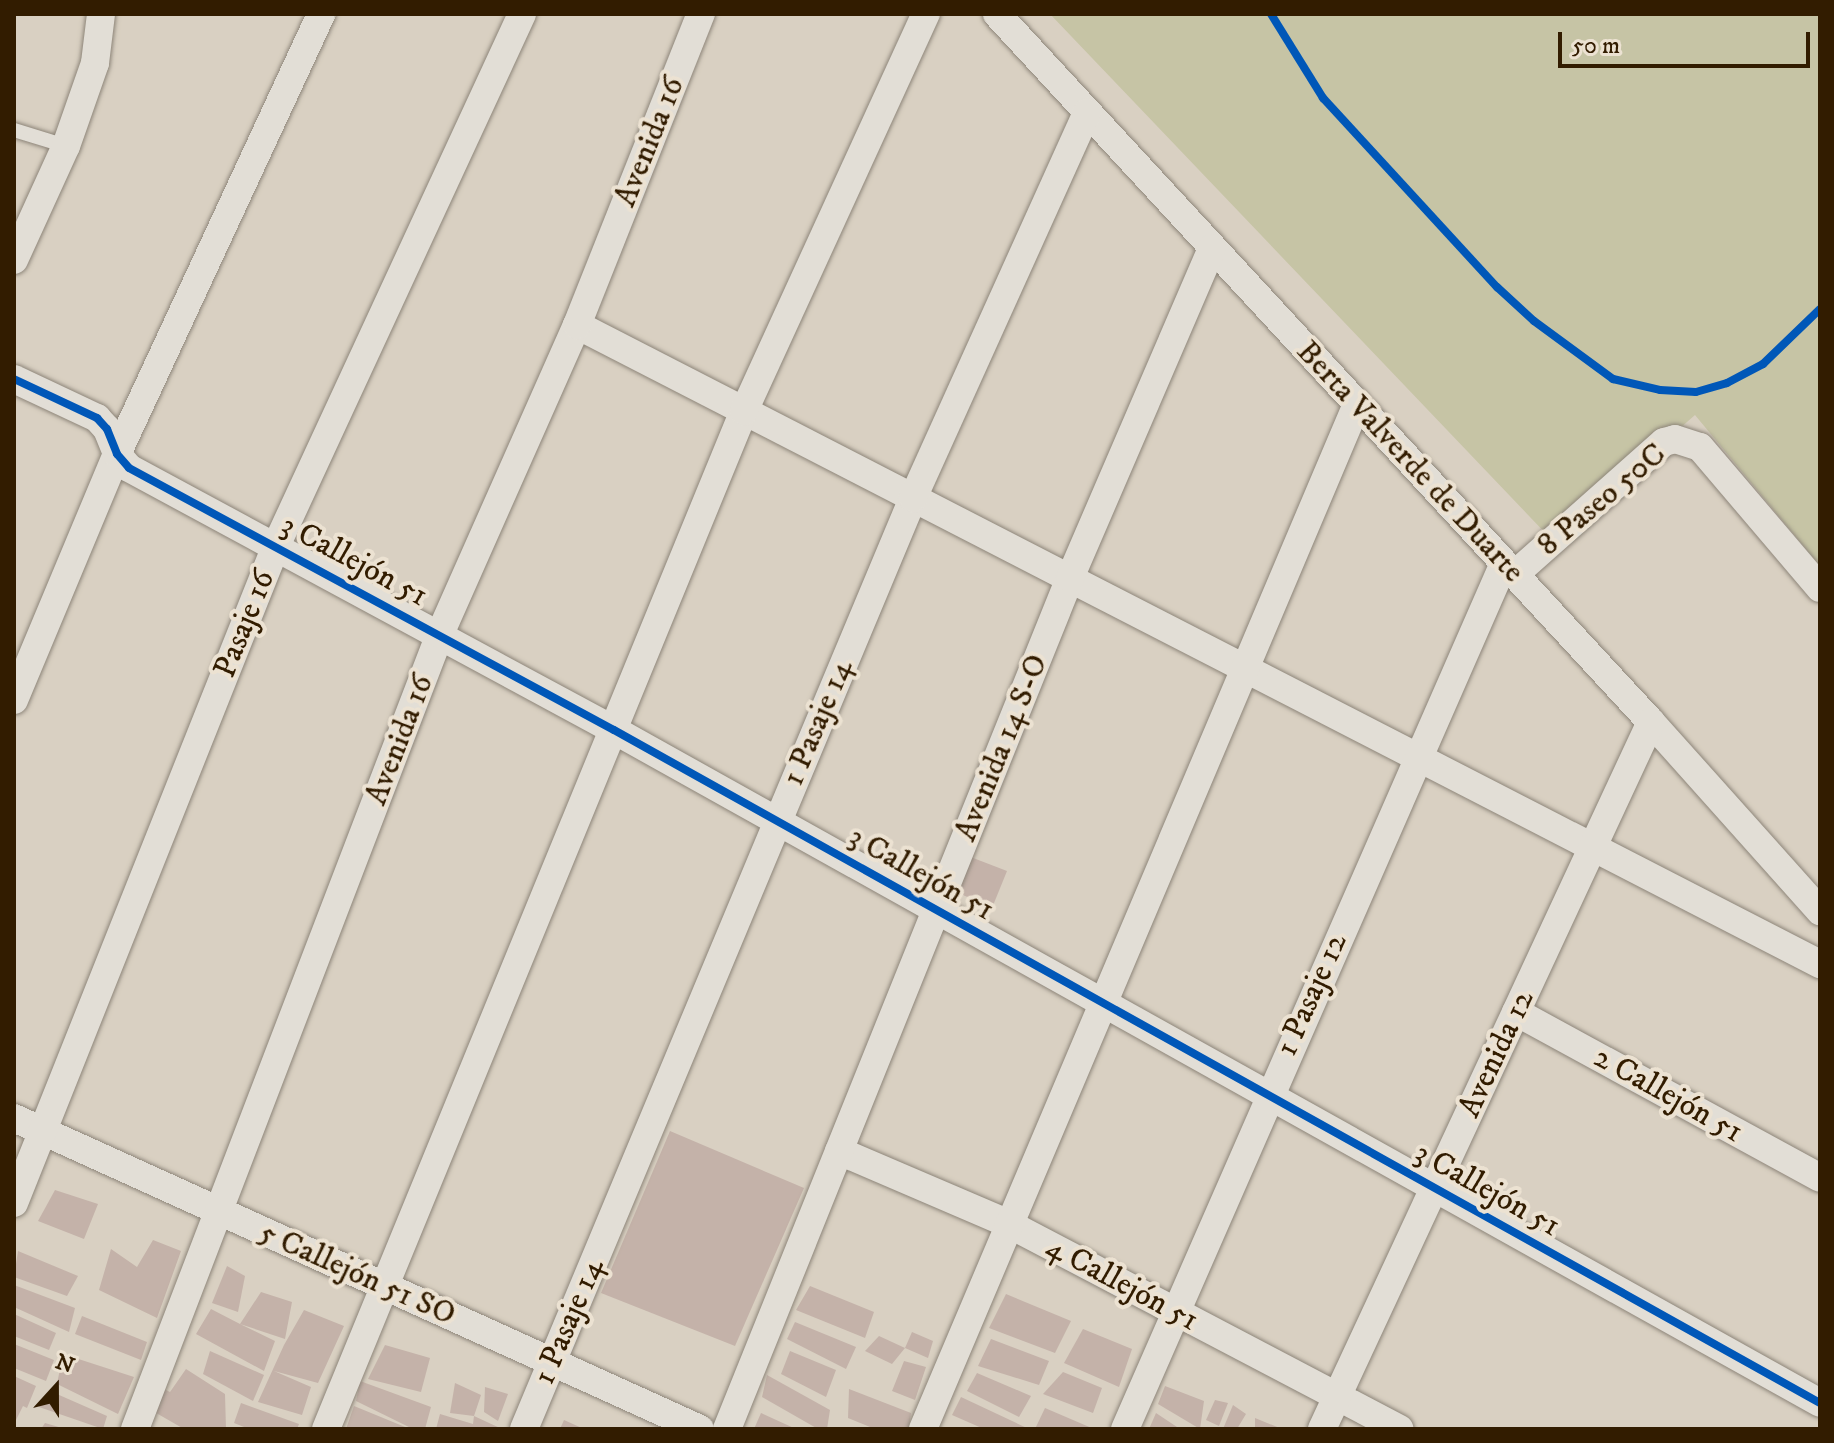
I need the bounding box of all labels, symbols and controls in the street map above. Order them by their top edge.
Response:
scale bar [1562,16,1814,66]
text: 50 m [1572,31,1620,61]
street label: Avenida 16 [607,71,693,213]
street label: Berta Valverde de Duarte [1288,333,1532,591]
street label: 8 Paseo 50C [1530,435,1674,565]
street label: 3 Callejón 51 [274,506,434,616]
street label: Pasaje 16 [206,565,284,683]
street label: Avenida 14 S-O [947,649,1057,847]
street label: 1 Pasaje 14 [774,654,862,792]
street label: Avenida 16 [358,669,442,811]
street label: 3 Callejón 51 [841,818,1001,930]
street label: 1 Pasaje 12 [1268,928,1356,1062]
street label: Avenida 12 [1451,984,1543,1124]
street label: 2 Callejón 51 [1587,1038,1749,1152]
street label: 3 Callejón 51 [1407,1134,1567,1246]
street label: 5 Callejón 51 SO [253,1214,461,1334]
street label: 4 Callejón 51 [1039,1228,1205,1340]
street label: 1 Pasaje 14 [525,1253,613,1391]
north arrow [16,1347,96,1427]
text: N [52,1348,78,1380]

